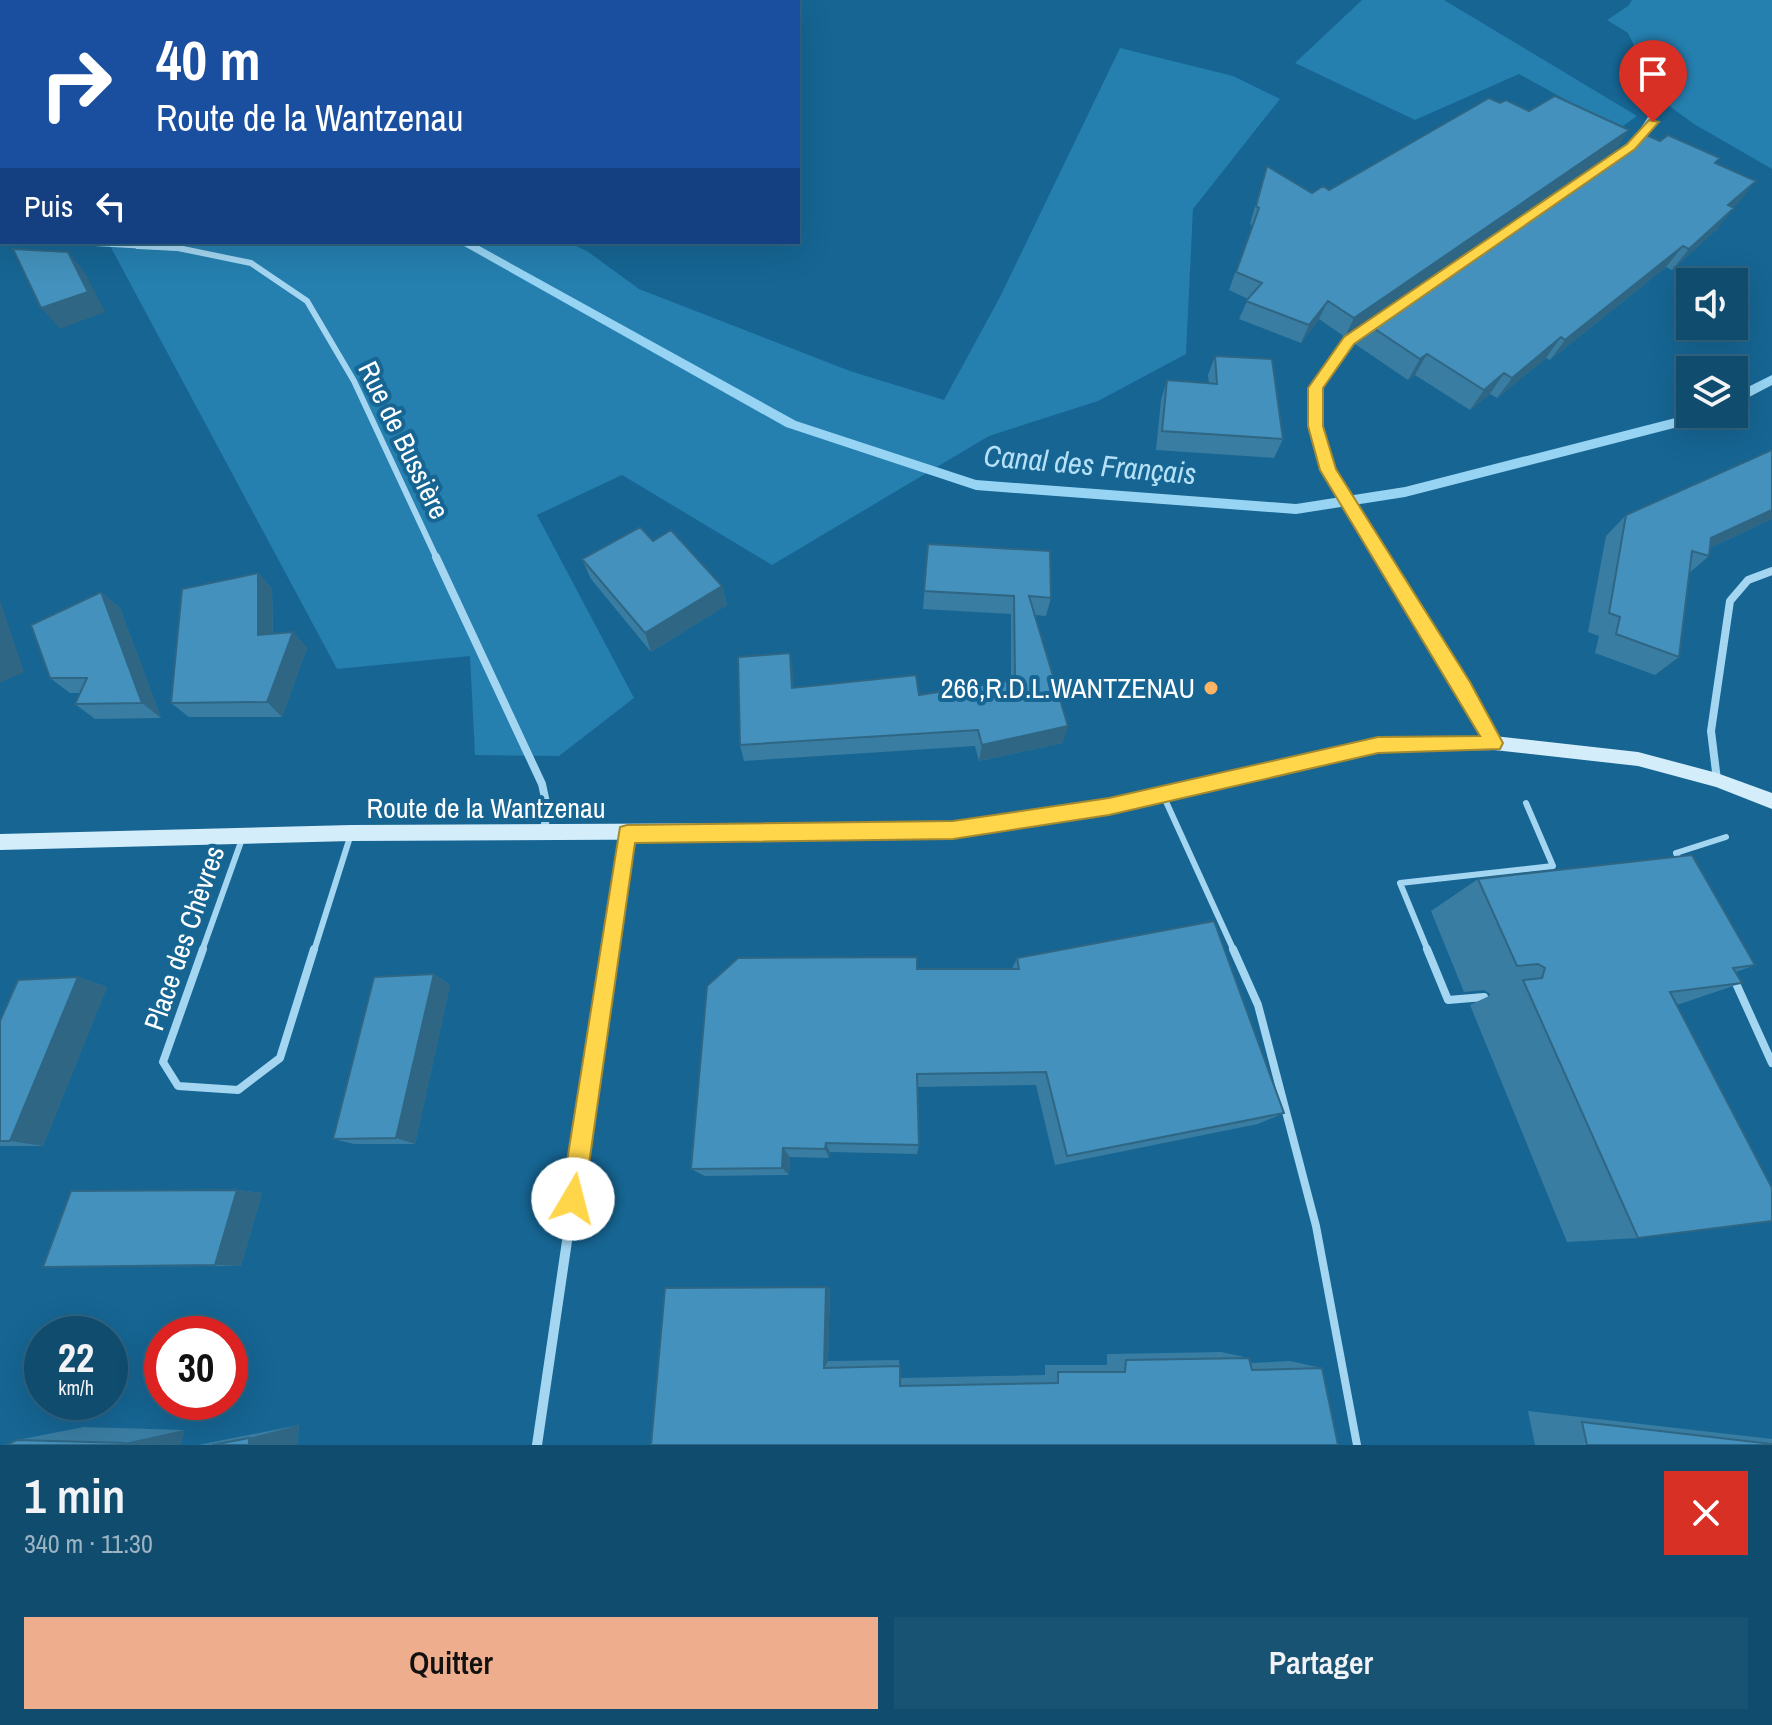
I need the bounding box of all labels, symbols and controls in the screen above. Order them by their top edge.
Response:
text: 40 m [156,22,261,97]
icon: right [24,32,128,136]
pin [1619,40,1687,122]
icon: arrive [1631,52,1675,96]
text: Route de la Wantzenau [156,94,463,142]
icon: left [89,184,133,228]
text: Puis [24,186,73,226]
map controls [1676,268,1748,428]
button: sound [1676,268,1748,340]
street label: Rue de Bussière [349,355,459,525]
button: layers [1676,356,1748,428]
water label: Canal des Français [982,435,1198,493]
place label: 266,R.D.L.WANTZENAU [941,669,1195,707]
marker: 266,R.D.L.WANTZENAU [1202,679,1220,697]
street label: Route de la Wantzenau [366,789,606,827]
street label: Place des Chèvres [135,841,233,1035]
position arrow [531,1157,615,1241]
speed limit sign: 30 [144,1316,248,1420]
text: 22 [58,1331,94,1384]
text: km/h [58,1374,94,1401]
text: 1 min [24,1463,125,1528]
button: close [1664,1471,1748,1555]
text: 340 m · 11:30 [24,1526,153,1561]
button: Quitter [24,1617,878,1709]
button: Partager [894,1617,1748,1709]

